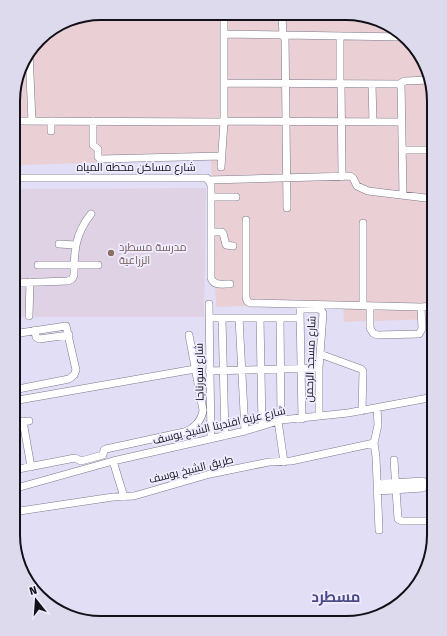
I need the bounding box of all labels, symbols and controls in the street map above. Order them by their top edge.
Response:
street label: شارع مساكن محطه المياه [77,161,196,175]
place label: مدرسة مسطرد الزراعية [119,241,187,267]
marker: مدرسة مسطرد الزراعية [106,248,116,258]
street label: شارع مسجد الرحمن [302,315,320,403]
street label: شارع سورناجا [192,343,208,401]
street label: شارع عزبة افندينا الشيخ يوسف [151,404,287,448]
street label: طريق الشيخ يوسف [148,453,235,487]
north arrow [16,580,56,620]
text: N [28,584,39,598]
district label: مسطرد [312,588,360,606]

